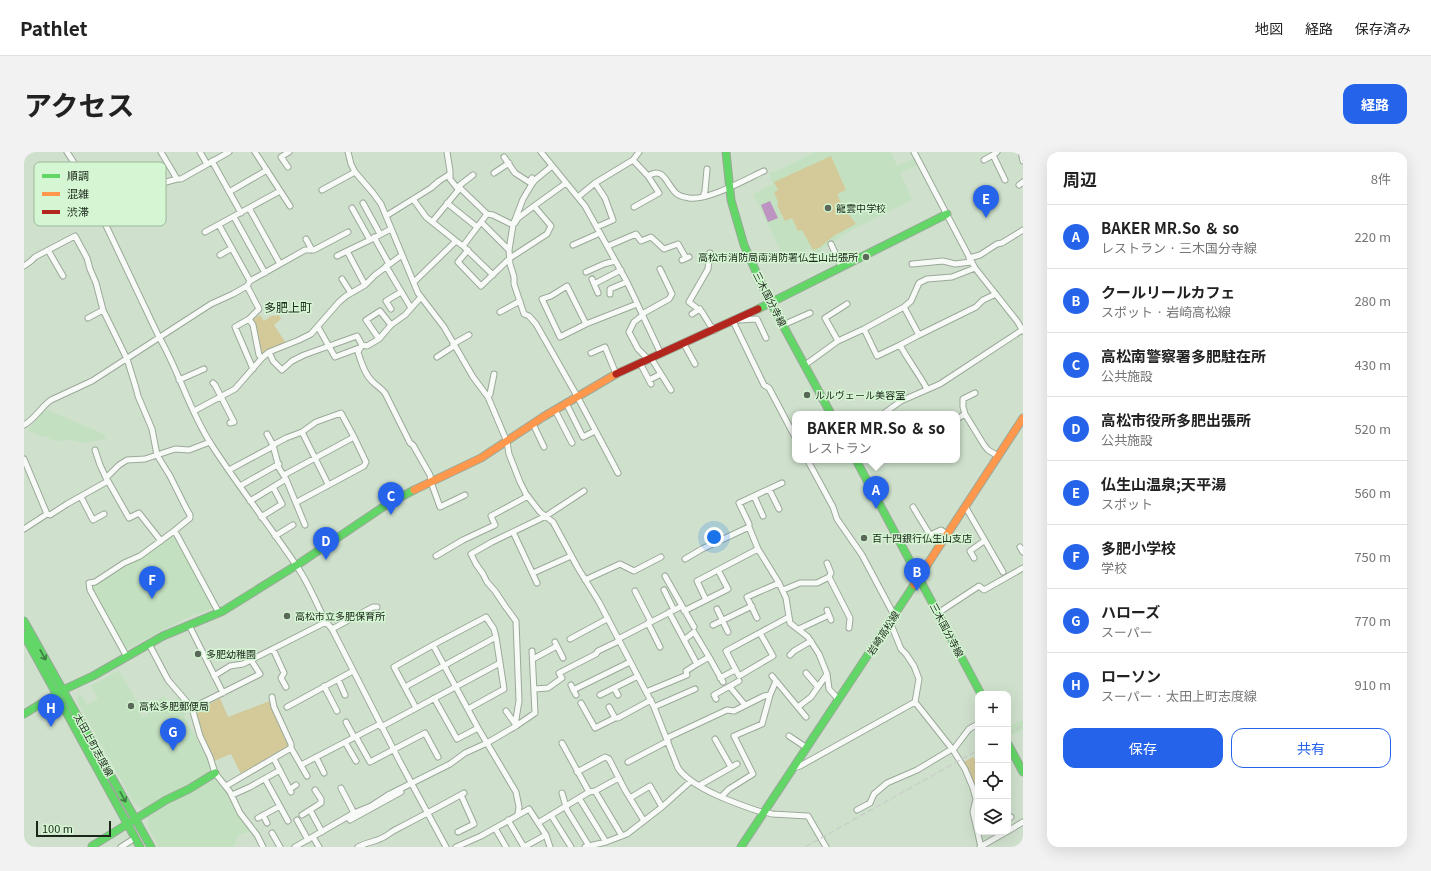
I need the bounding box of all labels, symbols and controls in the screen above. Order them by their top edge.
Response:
text: Pathlet [20,14,87,41]
text: 地図 [1255,18,1283,38]
text: 経路 [1305,18,1333,38]
text: 保存済み [1355,18,1411,38]
text: アクセス [24,84,135,124]
button: 経路 [1343,84,1407,124]
legend [34,162,166,226]
text: 周辺 [1063,166,1097,191]
text: 順調 [67,167,89,183]
text: 8件 [1371,169,1391,188]
text: 混雑 [67,185,89,201]
pin: E [973,185,999,218]
place label: 龍雲中学校 [836,200,886,215]
text: 渋滞 [67,203,89,219]
marker: 龍雲中学校 [823,203,833,213]
text: BAKER MR.So ＆ so [1101,217,1239,238]
text: A [1072,227,1080,246]
text: 220 m [1354,227,1391,246]
text: レストラン · 三木国分寺線 [1101,238,1257,257]
place label: 高松市消防局南消防署仏生山出張所 [698,249,858,264]
marker: 高松市消防局南消防署仏生山出張所 [861,252,871,262]
street label: 三木国分寺線 [750,269,791,329]
text: クールリールカフェ [1101,281,1236,302]
text: B [1072,291,1080,310]
text: 280 m [1354,291,1391,310]
district label: 多肥上町 [264,298,312,315]
text: スポット · 岩崎高松線 [1101,302,1231,321]
text: 高松南警察署多肥駐在所 [1101,345,1266,366]
text: C [1072,355,1080,374]
text: 430 m [1354,355,1391,374]
text: 公共施設 [1101,366,1153,385]
place label: ルルヴェール美容室 [815,387,905,402]
marker: ルルヴェール美容室 [802,390,812,400]
text: 高松市役所多肥出張所 [1101,409,1251,430]
popup [792,411,960,463]
text: BAKER MR.So ＆ so [807,417,945,438]
text: D [1071,419,1081,438]
text: 520 m [1354,419,1391,438]
text: 公共施設 [1101,430,1153,449]
text: レストラン [807,438,872,457]
text: 仏生山温泉;天平湯 [1101,473,1226,494]
pin: A [863,476,889,509]
pin: C [378,482,404,515]
text: E [1072,483,1080,502]
text: 560 m [1354,483,1391,502]
text: スポット [1101,494,1153,513]
pin: D [313,527,339,560]
your location [704,527,724,547]
place label: 百十四銀行仏生山支店 [872,530,972,545]
marker: 百十四銀行仏生山支店 [859,533,869,543]
text: 多肥小学校 [1101,537,1176,558]
text: F [1072,547,1080,566]
text: 750 m [1354,547,1391,566]
pin: B [904,558,930,591]
text: 学校 [1101,558,1127,577]
pin: F [139,566,165,599]
street label: 三木国分寺線 [927,600,968,660]
text: ハローズ [1101,601,1160,622]
place label: 高松市立多肥保育所 [295,608,385,623]
street label: 岩崎高松線 [863,608,902,658]
marker: 高松市立多肥保育所 [282,611,292,621]
text: G [1071,611,1081,630]
text: 770 m [1354,611,1391,630]
text: スーパー [1101,622,1153,641]
place label: 多肥幼稚園 [206,646,256,661]
one-way arrow [40,649,47,661]
marker: 多肥幼稚園 [193,649,203,659]
text: ローソン [1101,665,1161,686]
text: H [1071,675,1081,694]
text: 910 m [1354,675,1391,694]
text: スーパー · 太田上町志度線 [1101,686,1257,705]
map controls [975,691,1011,835]
button: + [975,691,1011,727]
pin: H [38,694,64,727]
place label: 高松多肥郵便局 [139,698,209,713]
marker: 高松多肥郵便局 [126,701,136,711]
street label: 太田上町志度線 [71,711,118,779]
pin: G [160,718,186,751]
button: − [975,727,1011,763]
button: 保存 [1063,728,1223,768]
button: 共有 [1231,728,1391,768]
button: locate [975,763,1011,799]
one-way arrow [120,791,128,803]
button: layers [975,799,1011,835]
scale bar [36,819,111,838]
text: 100 m [42,820,73,836]

